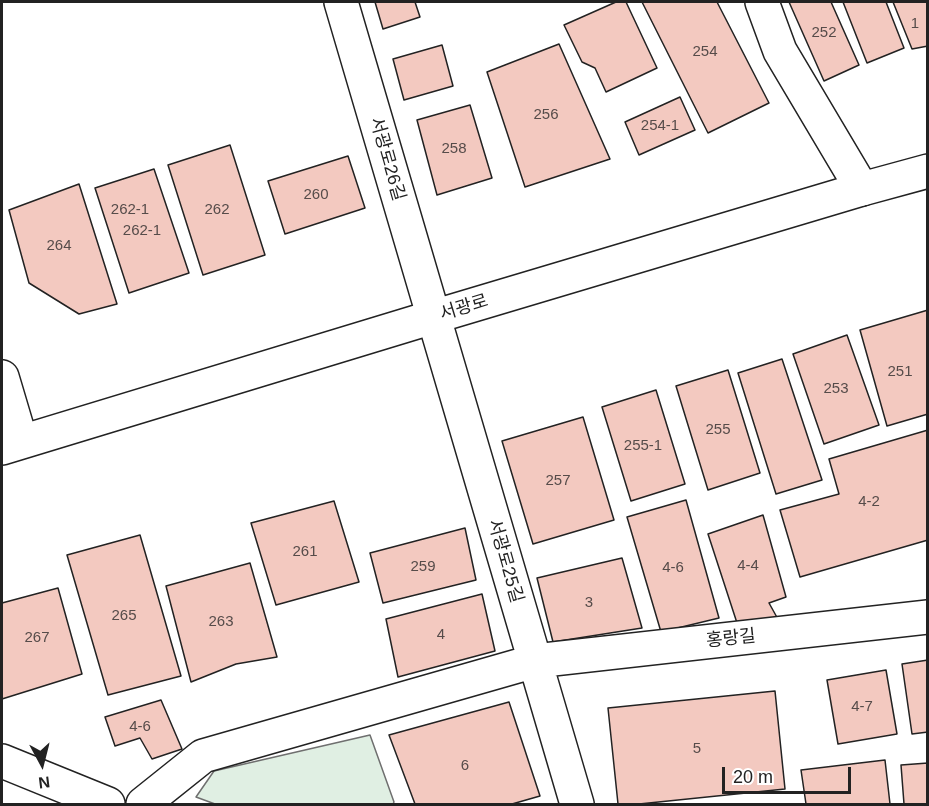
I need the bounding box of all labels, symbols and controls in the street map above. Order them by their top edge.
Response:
house number: 1 [911,15,919,33]
house number: 252 [811,24,837,42]
house number: 254 [692,43,718,61]
house number: 256 [533,106,559,124]
street label: 서광로26길 [365,115,409,203]
house number: 254-1 [641,117,679,135]
house number: 258 [441,140,467,158]
house number: 260 [303,186,329,204]
house number: 262-1 [111,201,149,219]
house number: 262 [204,201,230,219]
house number: 262-1 [123,222,161,240]
house number: 264 [46,237,72,255]
street label: 서광로 [437,290,491,326]
house number: 251 [887,363,913,381]
house number: 253 [823,380,849,398]
house number: 255 [705,421,731,439]
house number: 255-1 [624,437,662,455]
house number: 257 [545,472,571,490]
house number: 4-2 [858,493,880,511]
street label: 서광로25길 [483,517,527,605]
house number: 261 [292,543,318,561]
house number: 4-4 [737,557,759,575]
house number: 259 [410,558,436,576]
house number: 4-6 [662,559,684,577]
house number: 3 [585,594,593,612]
house number: 265 [111,607,137,625]
house number: 263 [208,613,234,631]
house number: 4 [437,626,445,644]
street label: 홍랑길 [705,626,757,652]
house number: 267 [24,629,50,647]
house number: 4-7 [851,698,873,716]
house number: 4-6 [129,718,151,736]
north arrow [12,734,72,794]
house number: 5 [693,740,701,758]
scale bar [725,755,854,793]
house number: 6 [461,757,469,775]
text: 20 m [733,767,773,787]
text: N [37,773,51,792]

